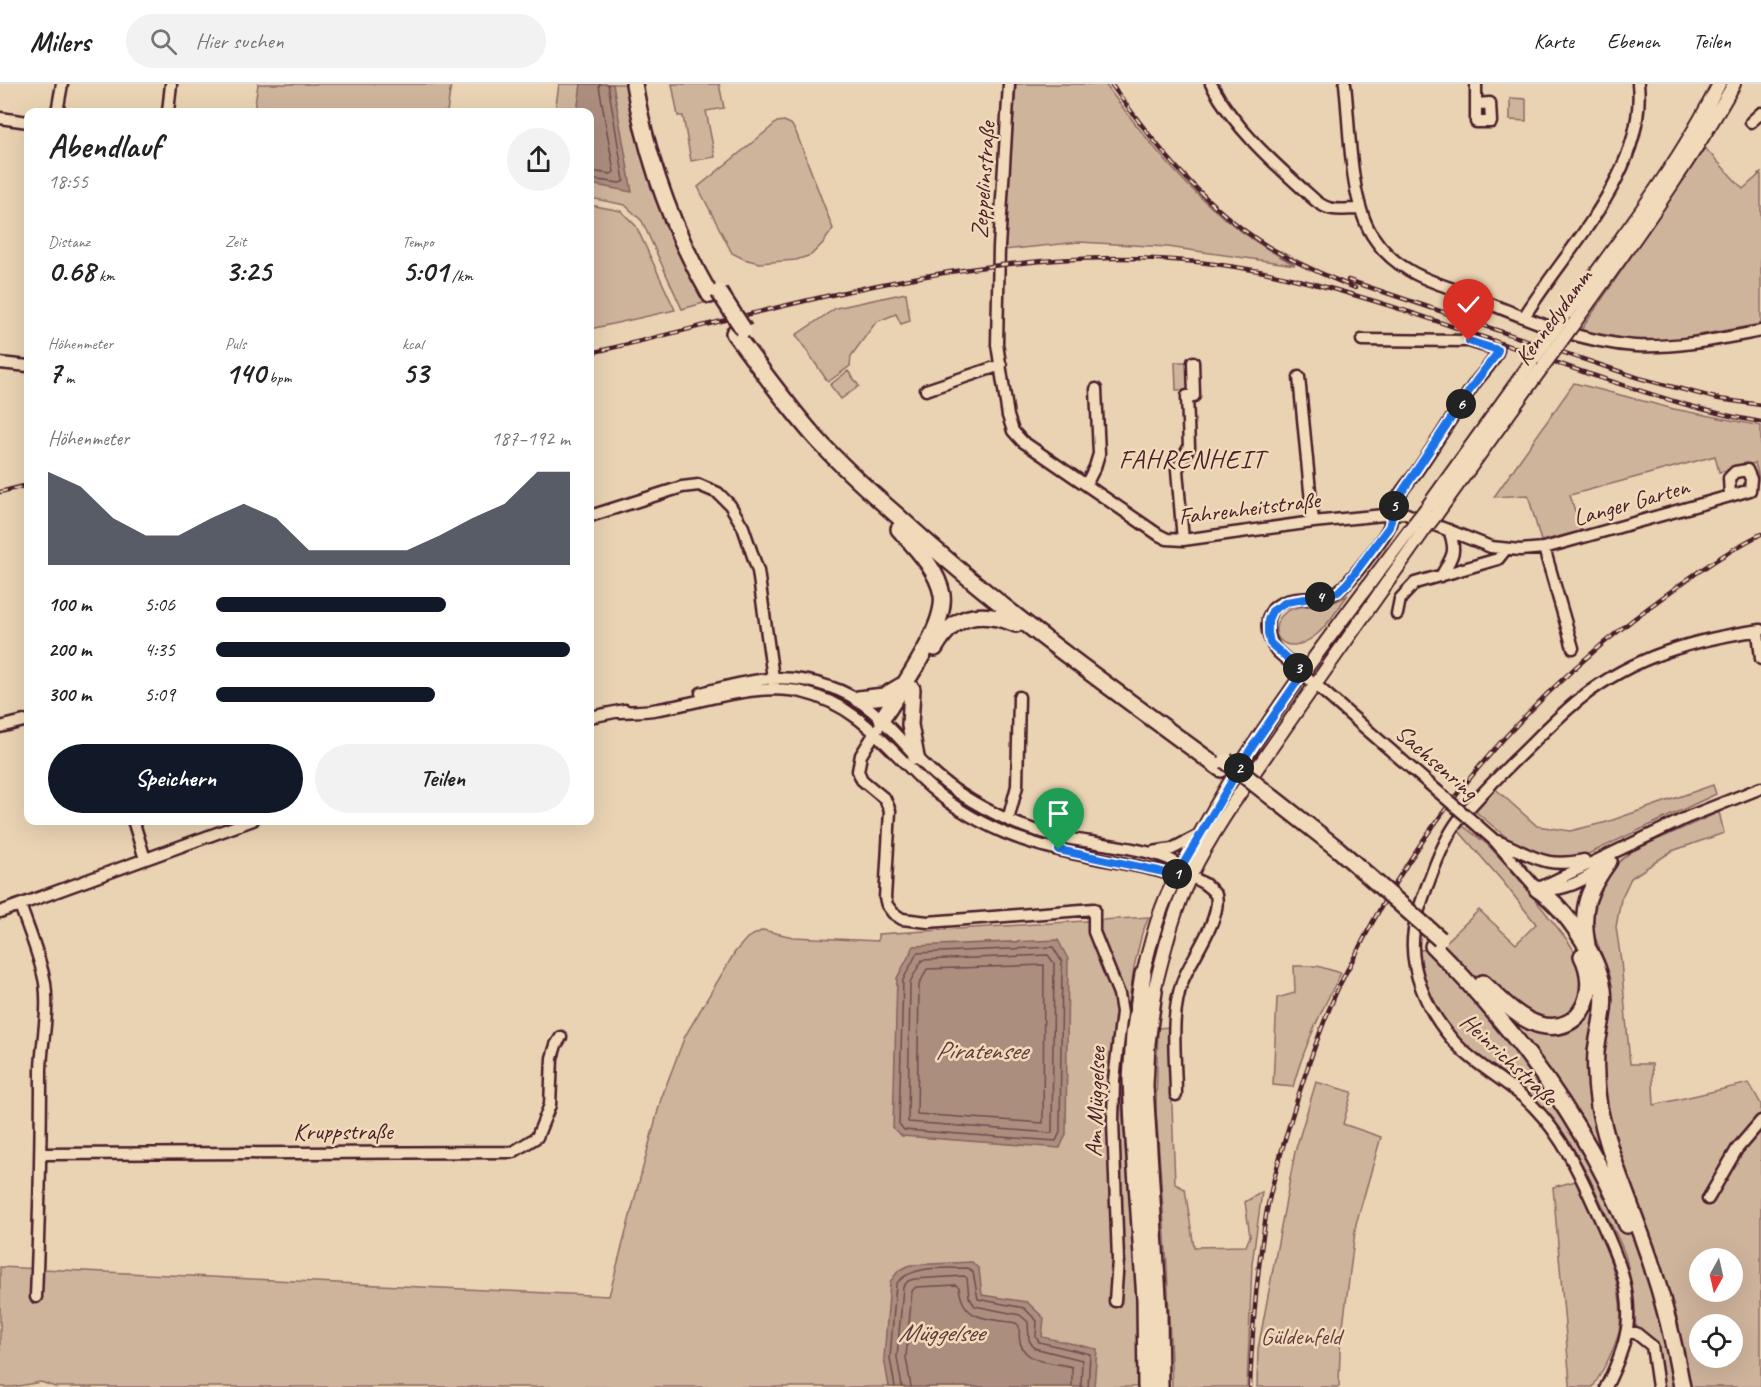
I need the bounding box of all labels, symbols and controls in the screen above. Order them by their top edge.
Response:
search box [126,14,546,68]
text: Milers [30,24,90,59]
icon: search [147,25,180,58]
text: Hier suchen [195,27,284,55]
text: Karte [1534,28,1574,54]
text: Ebenen [1607,28,1660,54]
text: Teilen [1693,28,1731,54]
street label: Zeppelinstraße [964,118,1002,239]
text: Abendlauf [48,125,160,167]
button: share [507,128,570,191]
text: 18:55 [48,169,88,194]
text: Distanz [48,232,90,252]
text: Zeit [225,232,246,252]
text: Tempo [402,232,434,252]
text: 0.68 [48,252,95,290]
text: 3:25 [225,252,271,290]
text: 5:01 [402,252,448,290]
street label: Kennedydamm [1508,261,1600,371]
text: km [95,266,115,286]
text: /km [448,266,473,286]
pin [1443,279,1494,341]
icon: check [1452,288,1485,321]
text: Höhenmeter [48,334,113,354]
text: Puls [225,334,246,354]
text: kcal [402,334,423,354]
text: 7 [48,354,61,392]
text: 140 [225,354,266,392]
text: 53 [402,354,429,392]
text: m [61,368,74,388]
text: bpm [266,368,291,388]
pin: 6 [1446,389,1476,419]
text: 6 [1457,394,1465,414]
text: Höhenmeter [48,426,129,451]
text: 187–192 m [491,426,570,451]
district label: FAHRENHEIT [1119,443,1269,476]
street label: Langer Garten [1570,471,1693,533]
street label: Fahrenheitstraße [1177,484,1324,532]
pin: 5 [1379,491,1409,521]
text: 5 [1391,496,1397,516]
pin: 4 [1305,582,1335,612]
text: 4 [1316,587,1324,607]
text: 100 m [48,592,91,617]
text: 5:06 [144,592,175,617]
text: 200 m [48,637,91,662]
text: 4:35 [144,637,175,662]
pin: 3 [1283,653,1313,683]
text: 3 [1294,658,1302,678]
text: 300 m [48,682,91,707]
text: 5:09 [144,682,175,707]
street label: Sachsenring [1389,718,1486,807]
button: Speichern [48,744,303,813]
button: Teilen [315,744,570,813]
pin: 2 [1224,753,1254,783]
text: 2 [1235,758,1243,778]
pin [1033,788,1084,850]
icon: arrive [1042,797,1075,830]
pin: 1 [1162,859,1192,889]
text: 1 [1173,864,1181,884]
street label: Heinrichstraße [1454,1006,1566,1113]
water label: Piratensee [935,1034,1030,1067]
street label: Am Müggelsee [1078,1044,1112,1158]
street label: Kruppstraße [293,1116,395,1146]
north arrow [1689,1248,1743,1302]
map controls [1689,1248,1743,1368]
button: locate [1689,1314,1743,1368]
water label: Müggelsee [898,1316,987,1349]
park label: Güldenfeld [1261,1321,1345,1351]

